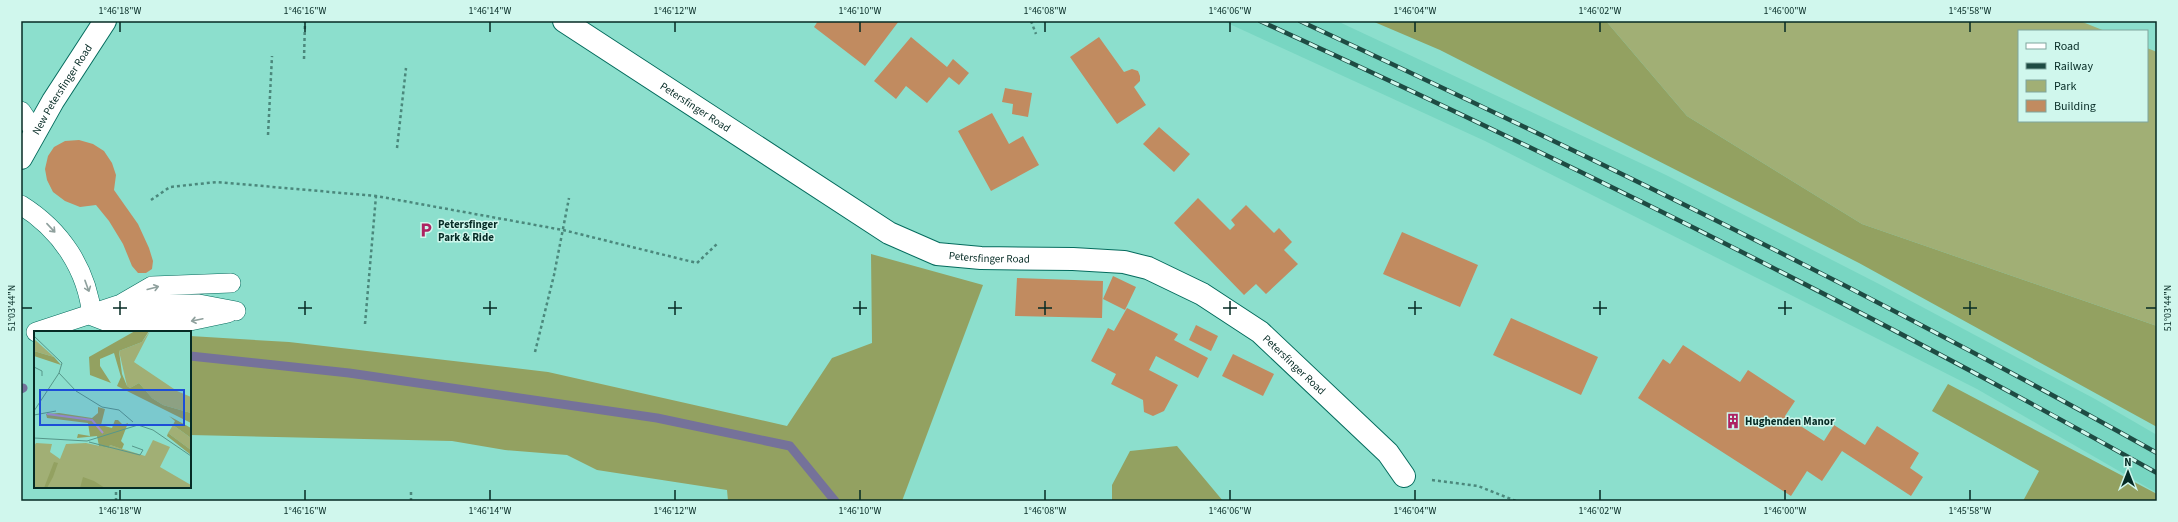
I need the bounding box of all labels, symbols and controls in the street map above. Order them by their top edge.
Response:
text: 1°46'18"W [99,4,142,18]
text: 1°46'16"W [284,4,327,18]
text: 1°46'14"W [469,4,512,18]
text: 1°46'12"W [654,4,697,18]
text: 1°46'10"W [839,4,882,18]
text: 1°46'08"W [1024,4,1067,18]
text: 1°46'06"W [1209,4,1252,18]
text: 1°46'04"W [1394,4,1437,18]
text: 1°46'02"W [1579,4,1622,18]
text: 1°46'00"W [1764,4,1807,18]
text: 1°45'58"W [1949,4,1992,18]
legend [2018,30,2148,122]
text: Road [2054,38,2080,55]
street label: New Petersfinger Road [29,41,96,138]
text: Railway [2054,58,2093,75]
text: Park [2054,78,2076,95]
street label: Petersfinger Road [657,79,733,136]
text: Building [2054,98,2096,115]
place label: Petersfinger Park & Ride [438,217,498,245]
parking icon: Petersfinger Park & Ride [417,221,435,239]
one-way arrow [46,223,55,233]
street label: Petersfinger Road [948,248,1030,267]
one-way arrow [83,280,91,292]
one-way arrow [146,284,159,291]
text: 51°03'44"N [5,285,19,331]
text: 51°03'44"N [2161,285,2175,331]
one-way arrow [191,316,204,324]
inset map [34,331,191,488]
street label: Petersfinger Road [1259,331,1329,398]
building icon: Hughenden Manor [1724,412,1742,430]
place label: Hughenden Manor [1745,414,1835,429]
north arrow [2108,452,2148,492]
text: N [2124,455,2132,470]
text: 1°46'18"W [99,504,142,518]
text: 1°46'16"W [284,504,327,518]
text: 1°46'14"W [469,504,512,518]
text: 1°46'12"W [654,504,697,518]
text: 1°46'10"W [839,504,882,518]
text: 1°46'08"W [1024,504,1067,518]
text: 1°46'06"W [1209,504,1252,518]
text: 1°46'04"W [1394,504,1437,518]
text: 1°46'02"W [1579,504,1622,518]
text: 1°46'00"W [1764,504,1807,518]
text: 1°45'58"W [1949,504,1992,518]

